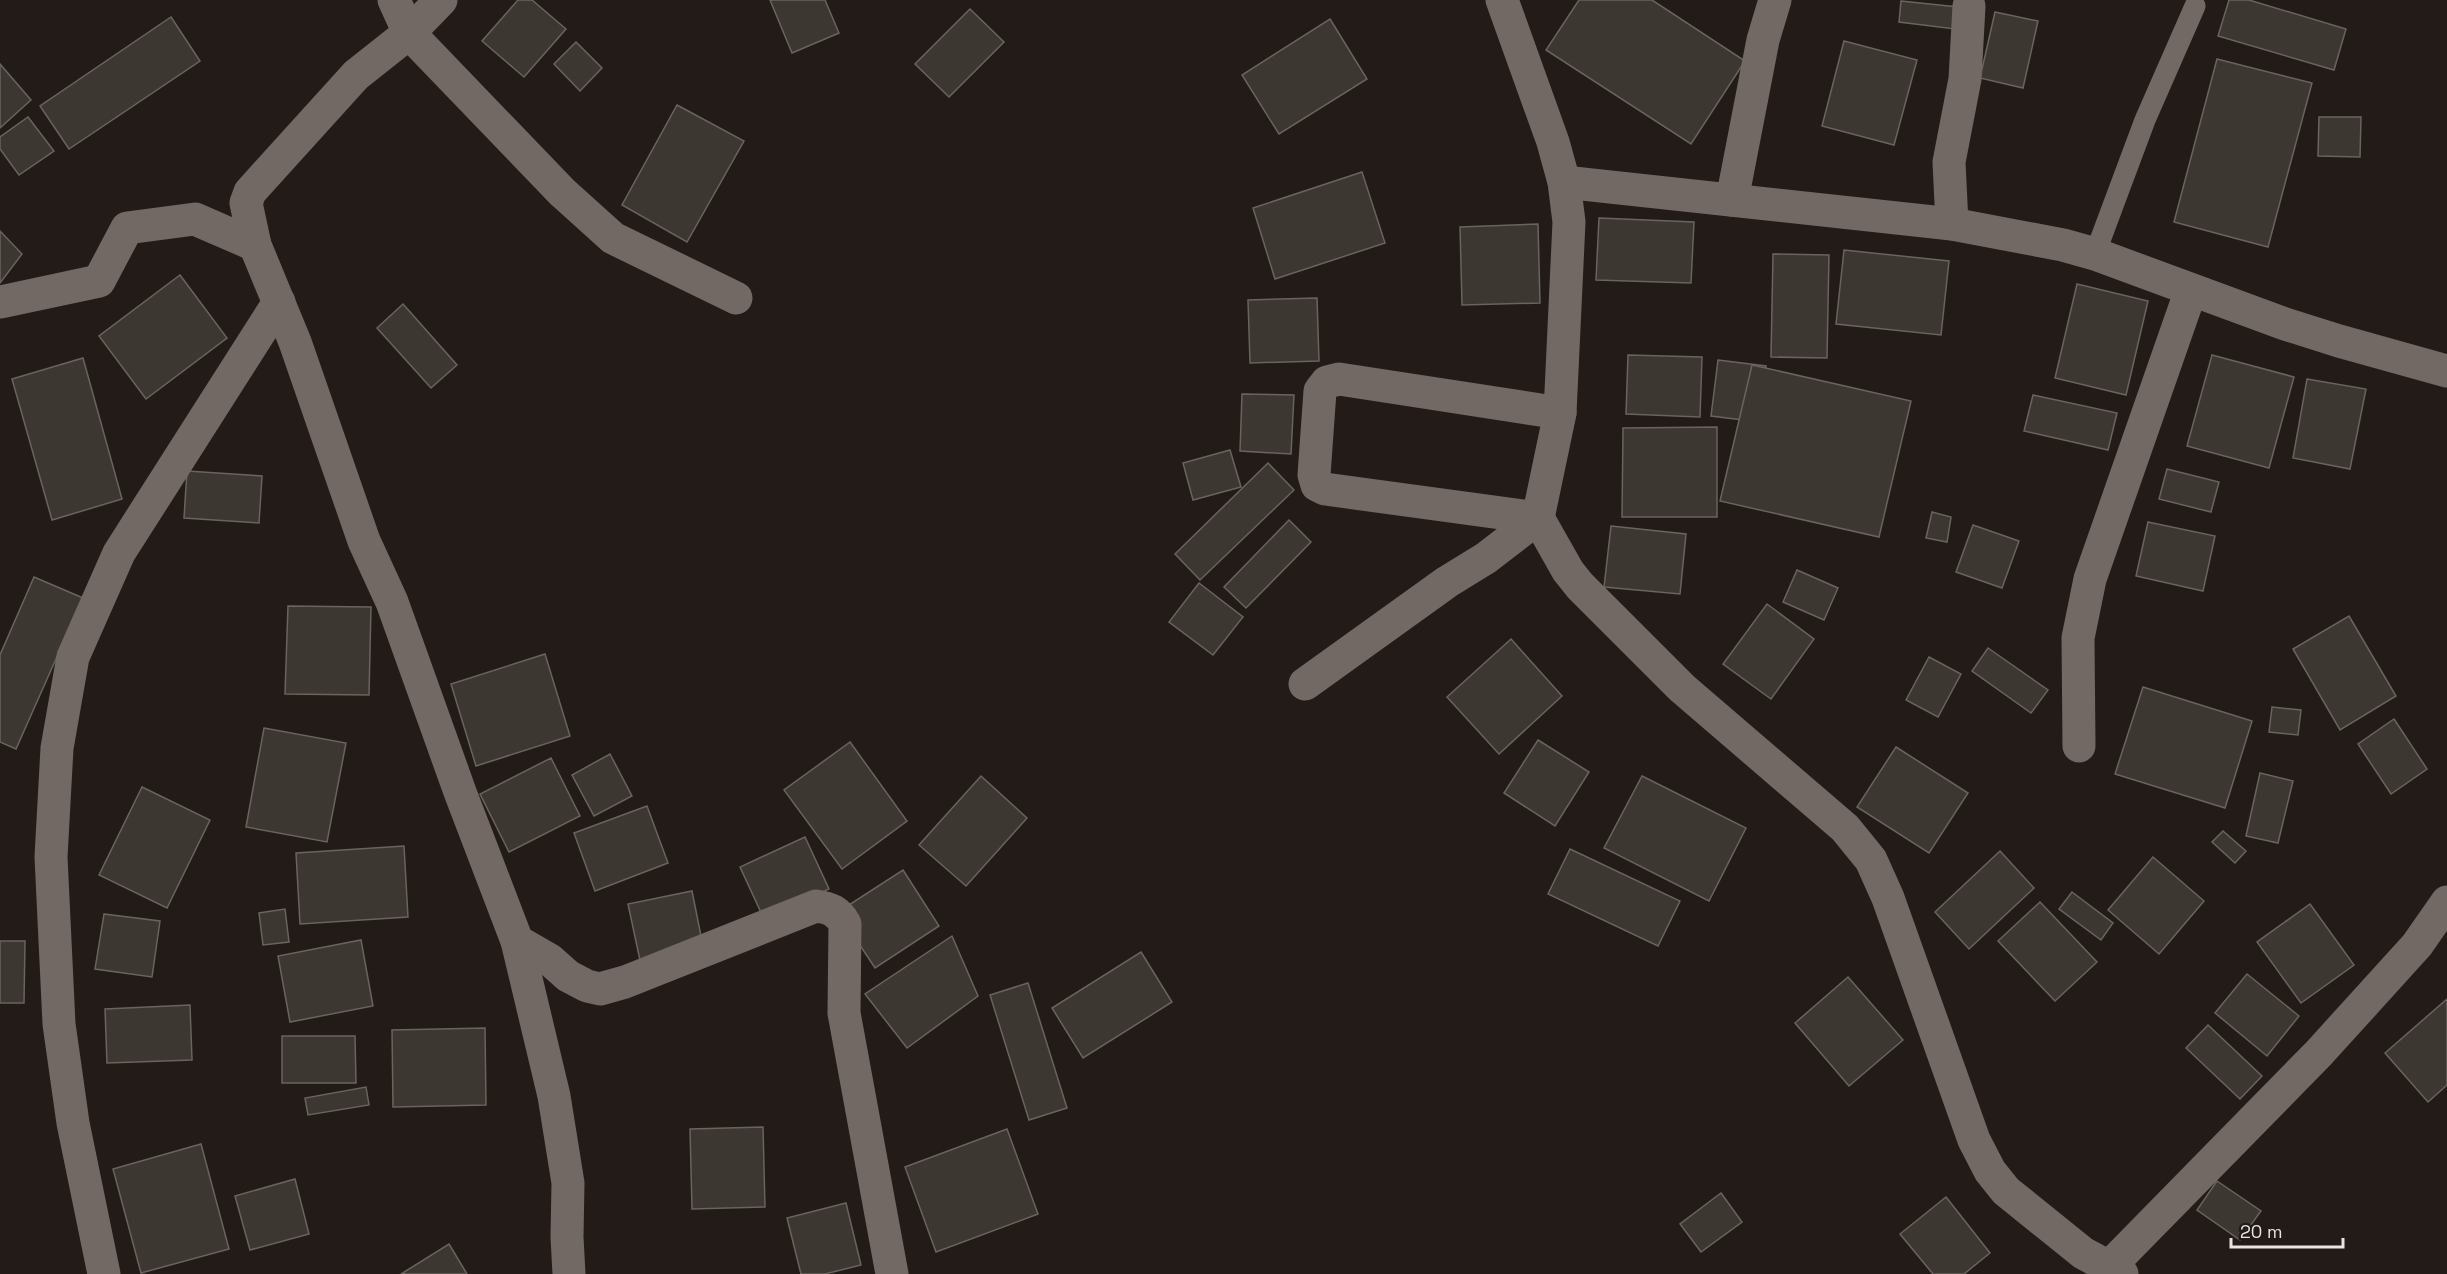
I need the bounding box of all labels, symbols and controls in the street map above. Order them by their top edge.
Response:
scale bar [2231,1211,2344,1249]
text: 20 m [2240,1220,2283,1243]

